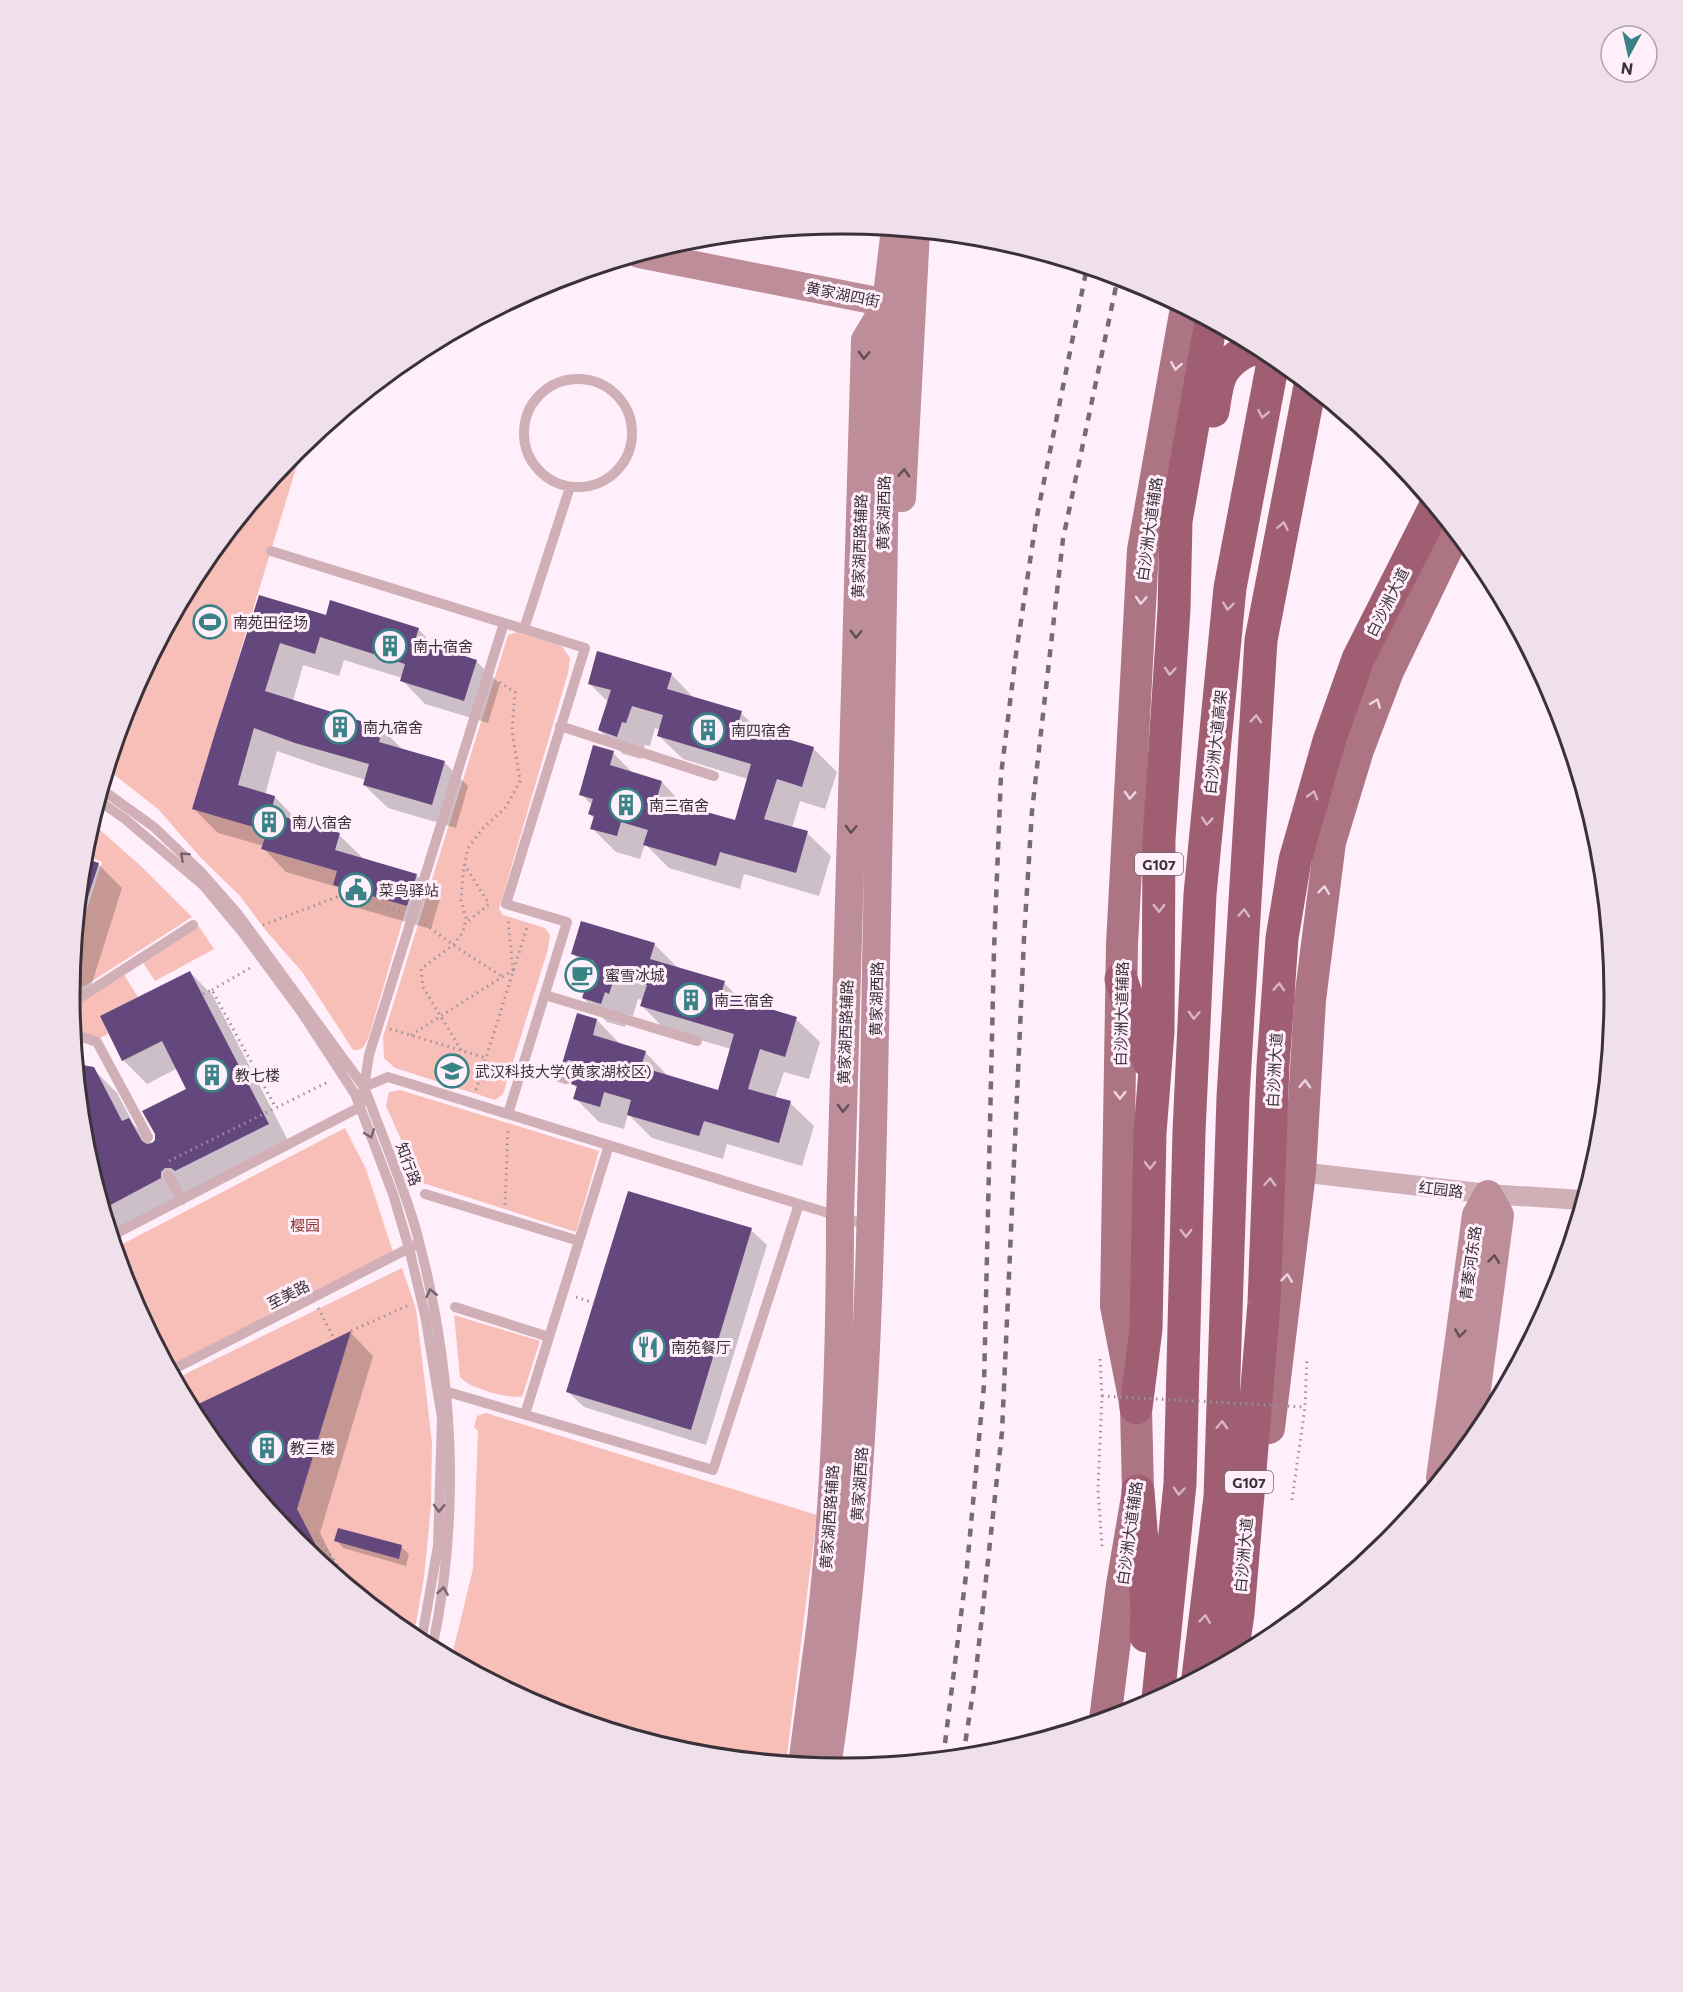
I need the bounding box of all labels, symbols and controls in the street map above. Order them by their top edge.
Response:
north arrow [1599,24,1659,84]
text: N [1620,59,1634,80]
street label: 黄家湖四街 [804,278,882,310]
one-way arrow [858,351,870,360]
one-way arrow [1170,361,1183,371]
one-way arrow [1257,409,1270,419]
one-way arrow [897,469,910,478]
street label: 黄家湖西路 [873,475,893,551]
street label: 白沙洲大道辅路 [1133,476,1165,582]
street label: 黄家湖西路辅路 [848,493,870,599]
one-way arrow [1276,521,1289,531]
street label: 白沙洲大道 [1362,564,1412,640]
one-way arrow [1134,596,1147,605]
one-way arrow [1222,601,1235,610]
sports icon: 南苑田径场 [192,604,228,640]
place label: 南苑田径场 [233,613,308,631]
building icon: 南十宿舍 [372,628,408,664]
one-way arrow [850,630,863,639]
place label: 南十宿舍 [413,637,473,655]
one-way arrow [1164,667,1177,676]
street label: 白沙洲大道高架 [1201,689,1229,795]
one-way arrow [1368,699,1381,709]
building icon: 南九宿舍 [322,709,358,745]
building icon: 南四宿舍 [690,712,726,748]
one-way arrow [1249,714,1262,723]
place label: 南九宿舍 [363,718,423,736]
place label: 南四宿舍 [731,721,791,739]
building icon: 南三宿舍 [608,787,644,823]
one-way arrow [1124,790,1137,799]
one-way arrow [1306,791,1318,801]
place label: 南三宿舍 [649,796,709,814]
building icon: 南八宿舍 [251,804,287,840]
place label: 南八宿舍 [292,813,352,831]
one-way arrow [1202,816,1214,825]
one-way arrow [845,825,857,834]
one-way arrow [181,852,191,863]
road number: G107 [1135,853,1183,875]
public building icon: 菜鸟驿站 [338,872,374,908]
place label: 菜鸟驿站 [379,881,439,899]
one-way arrow [1317,886,1329,895]
one-way arrow [1153,903,1165,912]
one-way arrow [1237,909,1250,918]
cafe icon: 蜜雪冰城 [564,957,600,993]
street label: 黄家湖西路 [866,961,886,1037]
street label: 白沙洲大道辅路 [1111,961,1131,1067]
place label: 蜜雪冰城 [605,966,665,984]
street label: 黄家湖西路辅路 [834,979,856,1085]
building icon: 南二宿舍 [673,982,709,1018]
one-way arrow [1272,982,1285,991]
place label: 南二宿舍 [714,991,774,1009]
one-way arrow [1188,1011,1201,1020]
street label: 白沙洲大道 [1263,1032,1285,1108]
school or university icon: 武汉科技大学(黄家湖校区) [434,1053,470,1089]
building icon: 教七楼 [194,1057,230,1093]
place label: 武汉科技大学(黄家湖校区) [475,1062,652,1080]
place label: 教七楼 [235,1066,280,1084]
one-way arrow [1298,1080,1311,1089]
one-way arrow [1113,1090,1126,1099]
one-way arrow [837,1104,850,1113]
one-way arrow [363,1128,375,1139]
street label: 知行路 [393,1140,425,1188]
one-way arrow [1143,1161,1156,1170]
one-way arrow [1263,1177,1276,1186]
street label: 红园路 [1418,1177,1464,1201]
park label: 樱园 [290,1216,320,1234]
street label: 青菱河东路 [1456,1225,1484,1301]
one-way arrow [1180,1228,1193,1237]
one-way arrow [1488,1254,1500,1263]
one-way arrow [1280,1274,1293,1283]
street label: 至美路 [264,1276,312,1312]
one-way arrow [426,1288,439,1298]
one-way arrow [1455,1328,1467,1337]
restaurant icon: 南苑餐厅 [630,1329,666,1365]
place label: 南苑餐厅 [671,1338,731,1356]
one-way arrow [1216,1420,1228,1429]
building icon: 教三楼 [249,1430,285,1466]
place label: 教三楼 [290,1439,335,1457]
street label: 黄家湖西路 [847,1446,871,1522]
street label: 黄家湖西路辅路 [816,1464,842,1570]
road number: G107 [1225,1471,1273,1493]
street label: 白沙洲大道辅路 [1113,1480,1145,1586]
one-way arrow [1173,1486,1186,1495]
one-way arrow [433,1503,446,1512]
street label: 白沙洲大道 [1231,1517,1255,1593]
one-way arrow [436,1587,448,1596]
one-way arrow [1198,1614,1211,1623]

